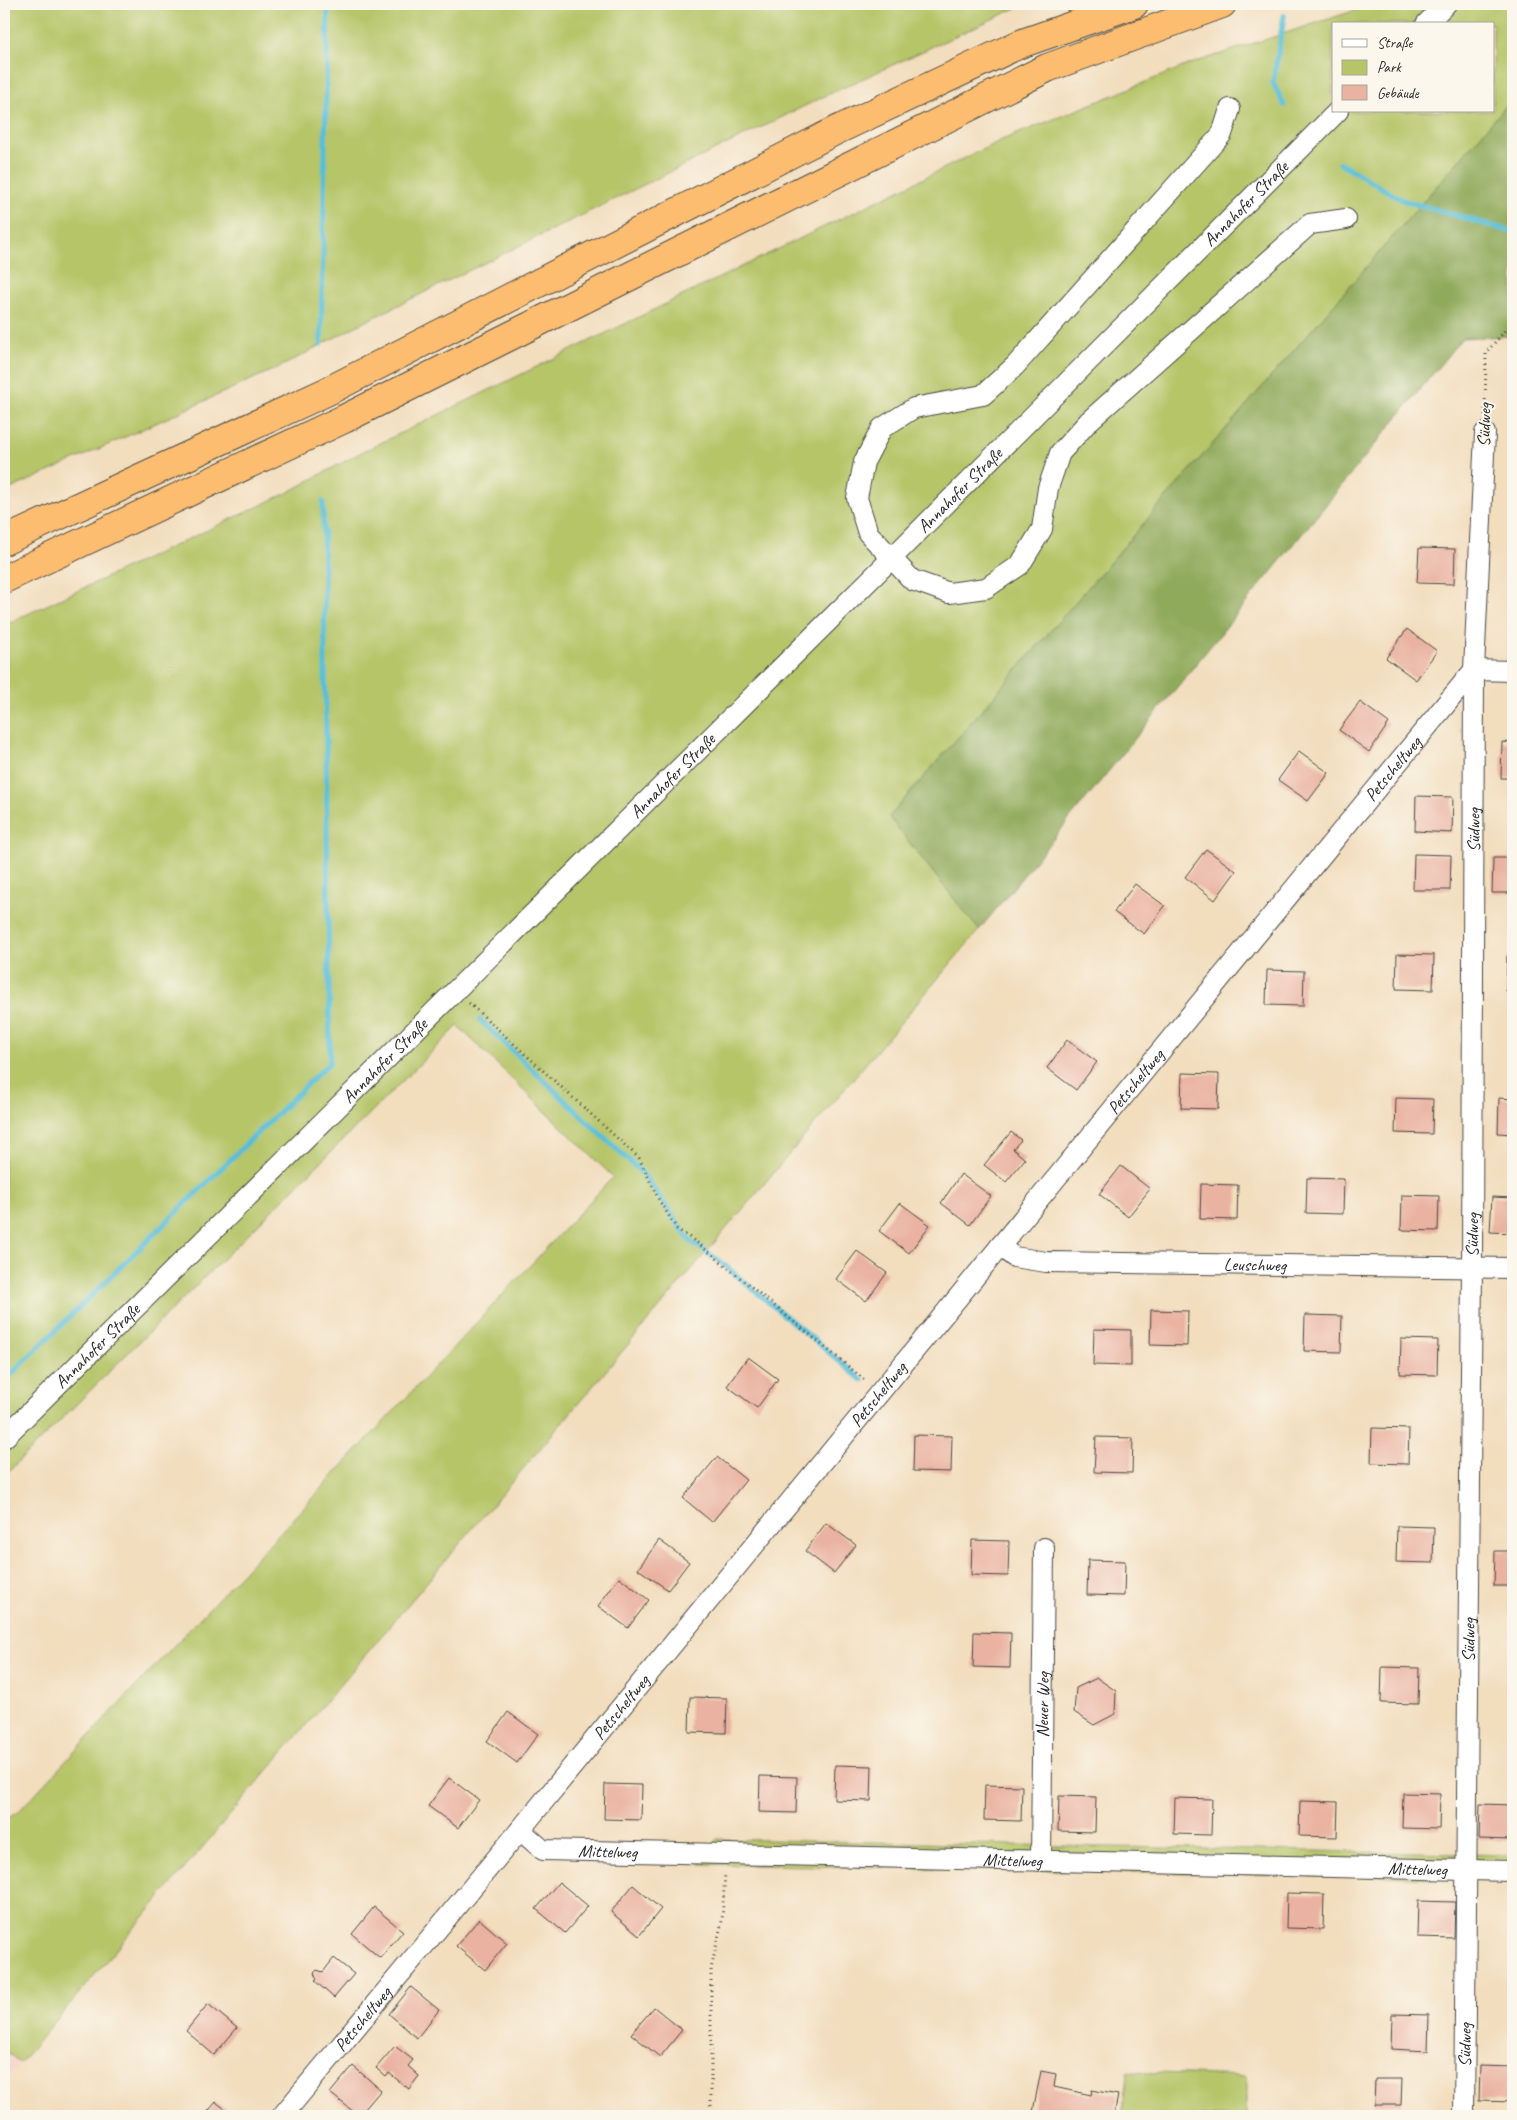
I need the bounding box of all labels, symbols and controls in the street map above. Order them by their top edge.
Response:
legend [1332,22,1494,112]
text: Straße [1377,34,1413,53]
text: Park [1377,58,1402,77]
text: Gebäude [1377,84,1420,103]
street label: Annahofer Straße [1199,155,1294,251]
street label: Südweg [1473,401,1495,447]
street label: Annahofer Straße [913,442,1008,537]
street label: Annahofer Straße [625,728,721,823]
street label: Petscheltweg [1360,731,1427,806]
street label: Südweg [1462,806,1485,852]
street label: Annahofer Straße [337,1013,433,1108]
street label: Petscheltweg [1102,1043,1170,1119]
street label: Südweg [1461,1211,1483,1257]
street label: Leuschweg [1223,1253,1288,1276]
street label: Annahofer Straße [50,1298,145,1393]
street label: Petscheltweg [845,1356,912,1431]
street label: Südweg [1457,1616,1480,1662]
street label: Petscheltweg [588,1669,655,1744]
street label: Neuer Weg [1031,1671,1054,1738]
street label: Mittelweg [578,1840,639,1863]
street label: Mittelweg [983,1849,1044,1872]
street label: Mittelweg [1388,1857,1449,1881]
street label: Petscheltweg [329,1981,397,2056]
street label: Südweg [1453,2021,1476,2067]

